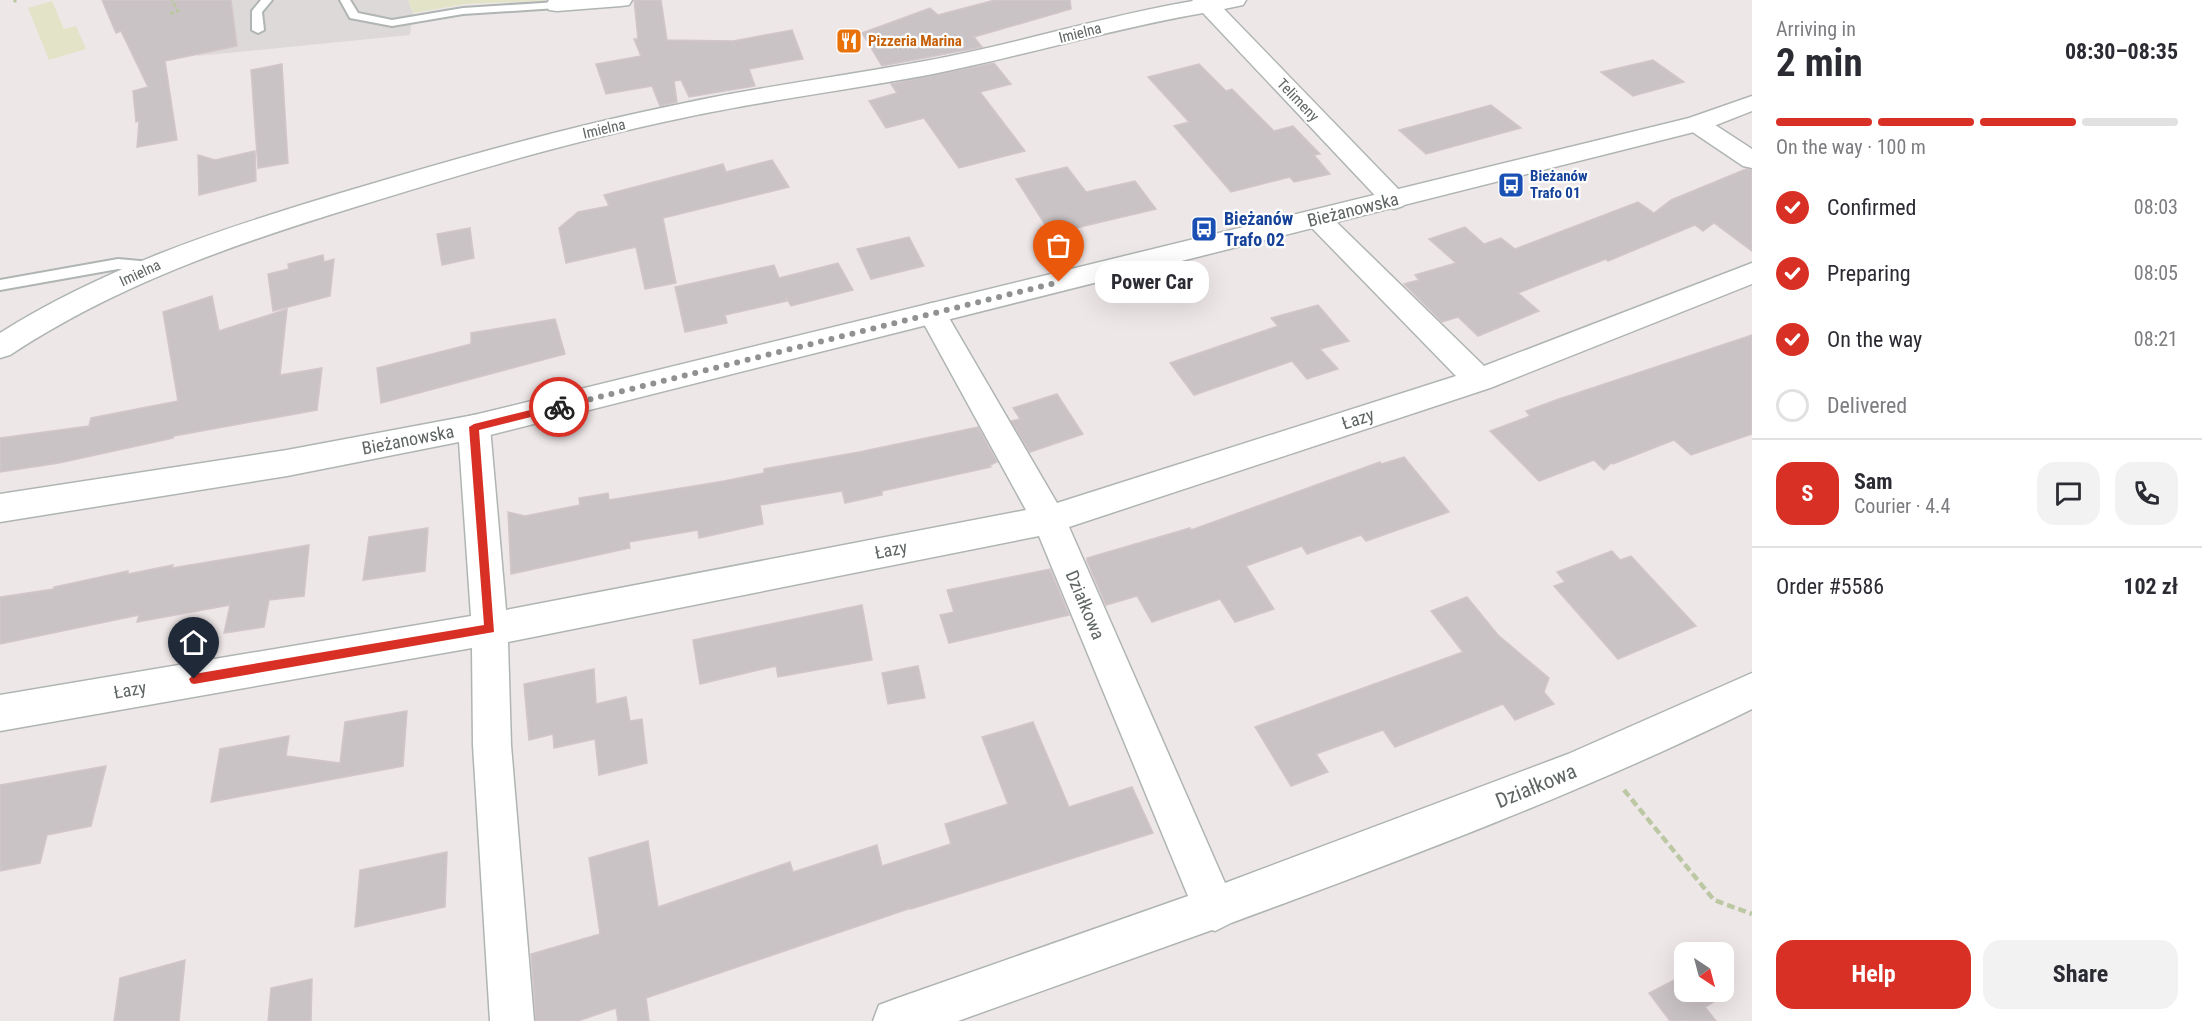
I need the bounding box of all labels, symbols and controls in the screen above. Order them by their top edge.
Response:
text: Arriving in [1776,17,1856,41]
street label: Imielna [1057,19,1103,47]
restaurant icon: Pizzeria Marina [834,26,864,56]
place label: Pizzeria Marina [868,32,962,50]
text: 08:30–08:35 [2065,39,2178,64]
text: 2 min [1776,40,1863,86]
street label: Telimeny [1273,75,1323,125]
street label: Imielna [581,115,627,143]
text: On the way · 100 m [1776,135,1926,159]
place label: Bieżanów Trafo 01 [1530,167,1588,202]
bus stop icon: Bieżanów Trafo 01 [1496,170,1526,200]
street label: Bieżanowska [1305,188,1401,231]
icon: check [1776,191,1809,224]
text: Confirmed [1827,195,1916,220]
text: 08:03 [2134,195,2178,219]
place label: Bieżanów Trafo 02 [1224,208,1294,250]
bus stop icon: Bieżanów Trafo 02 [1189,214,1219,244]
pin [1033,220,1084,282]
icon: bag [1042,229,1075,262]
street label: Imielna [117,256,163,290]
icon: check [1776,257,1809,290]
callout: Power Car [1095,261,1209,303]
text: Preparing [1827,261,1911,286]
text: 08:05 [2134,261,2178,285]
text: Power Car [1111,270,1193,294]
icon: check [1776,323,1809,356]
text: On the way [1827,327,1922,352]
text: 08:21 [2134,327,2178,351]
courier [529,377,589,437]
icon: bike [543,391,576,424]
text: Delivered [1827,393,1907,418]
street label: Łazy [1339,403,1377,434]
street label: Bieżanowska [360,420,456,459]
button: chat [2037,462,2100,525]
button: phone [2115,462,2178,525]
text: Sam [1854,469,1893,494]
text: S [1802,481,1813,506]
text: Courier · 4.4 [1854,494,1950,518]
street label: Łazy [873,536,909,563]
street label: Działkowa [1062,567,1109,642]
text: Order #5586 [1776,574,1884,599]
text: 102 zł [2123,574,2178,599]
pin [168,617,219,679]
icon: home [177,626,210,659]
street label: Łazy [112,676,148,703]
street label: Działkowa [1492,759,1580,813]
button: Help [1776,940,1971,1009]
button: Share [1983,940,2178,1009]
north arrow [1674,942,1734,1002]
map controls [1674,942,1734,1002]

